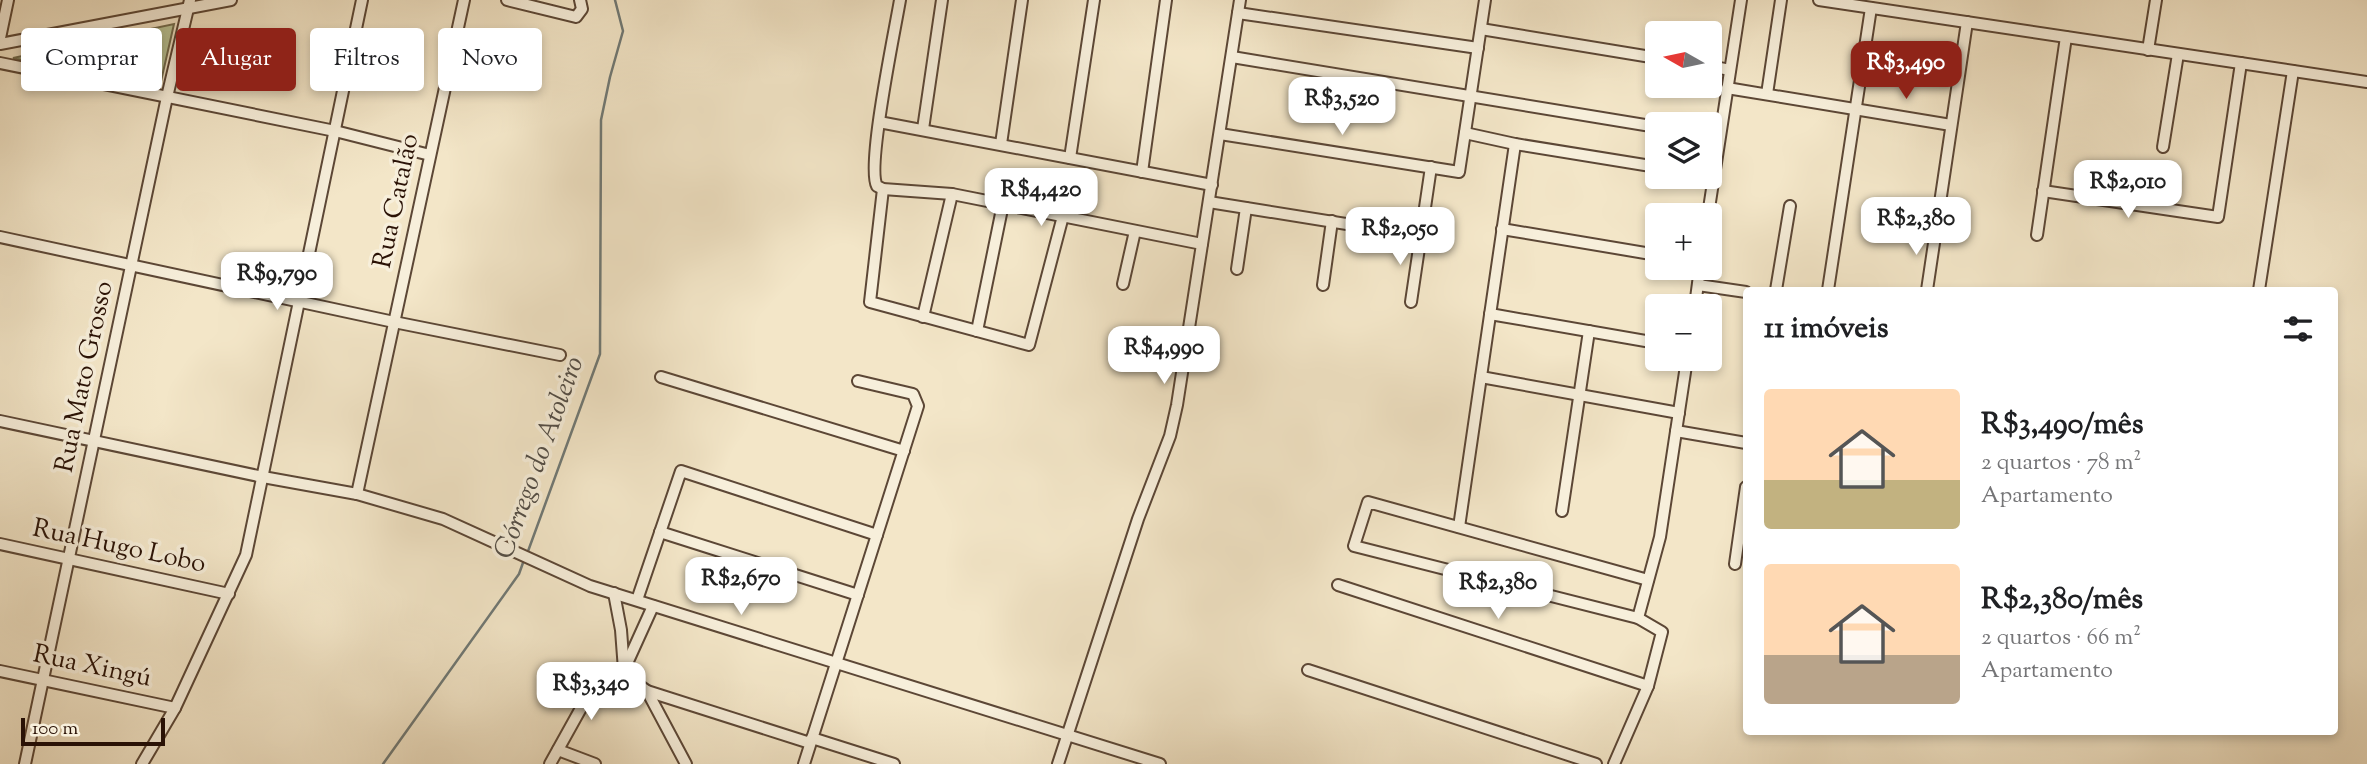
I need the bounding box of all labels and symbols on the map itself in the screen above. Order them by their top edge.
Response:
north arrow [1645,21,1722,98]
pin: R$3,490 [1841,42,1971,101]
pin: R$3,520 [1277,78,1407,137]
street label: Rua Catalão [365,130,429,272]
pin: R$2,010 [2063,160,2193,220]
pin: R$4,420 [976,168,1106,228]
pin: R$2,380 [1851,198,1981,257]
pin: R$2,050 [1335,208,1465,267]
pin: R$9,790 [212,252,342,312]
street label: Rua Mato Grosso [47,278,123,476]
pin: R$4,990 [1099,326,1229,386]
water label: Córrego do Atoleiro [485,351,595,565]
street label: Rua Hugo Lobo [29,511,209,583]
pin: R$2,670 [676,558,806,617]
pin: R$2,380 [1433,562,1563,621]
street label: Rua Xingú [29,636,155,698]
pin: R$3,340 [526,662,656,722]
scale bar [21,715,164,747]

